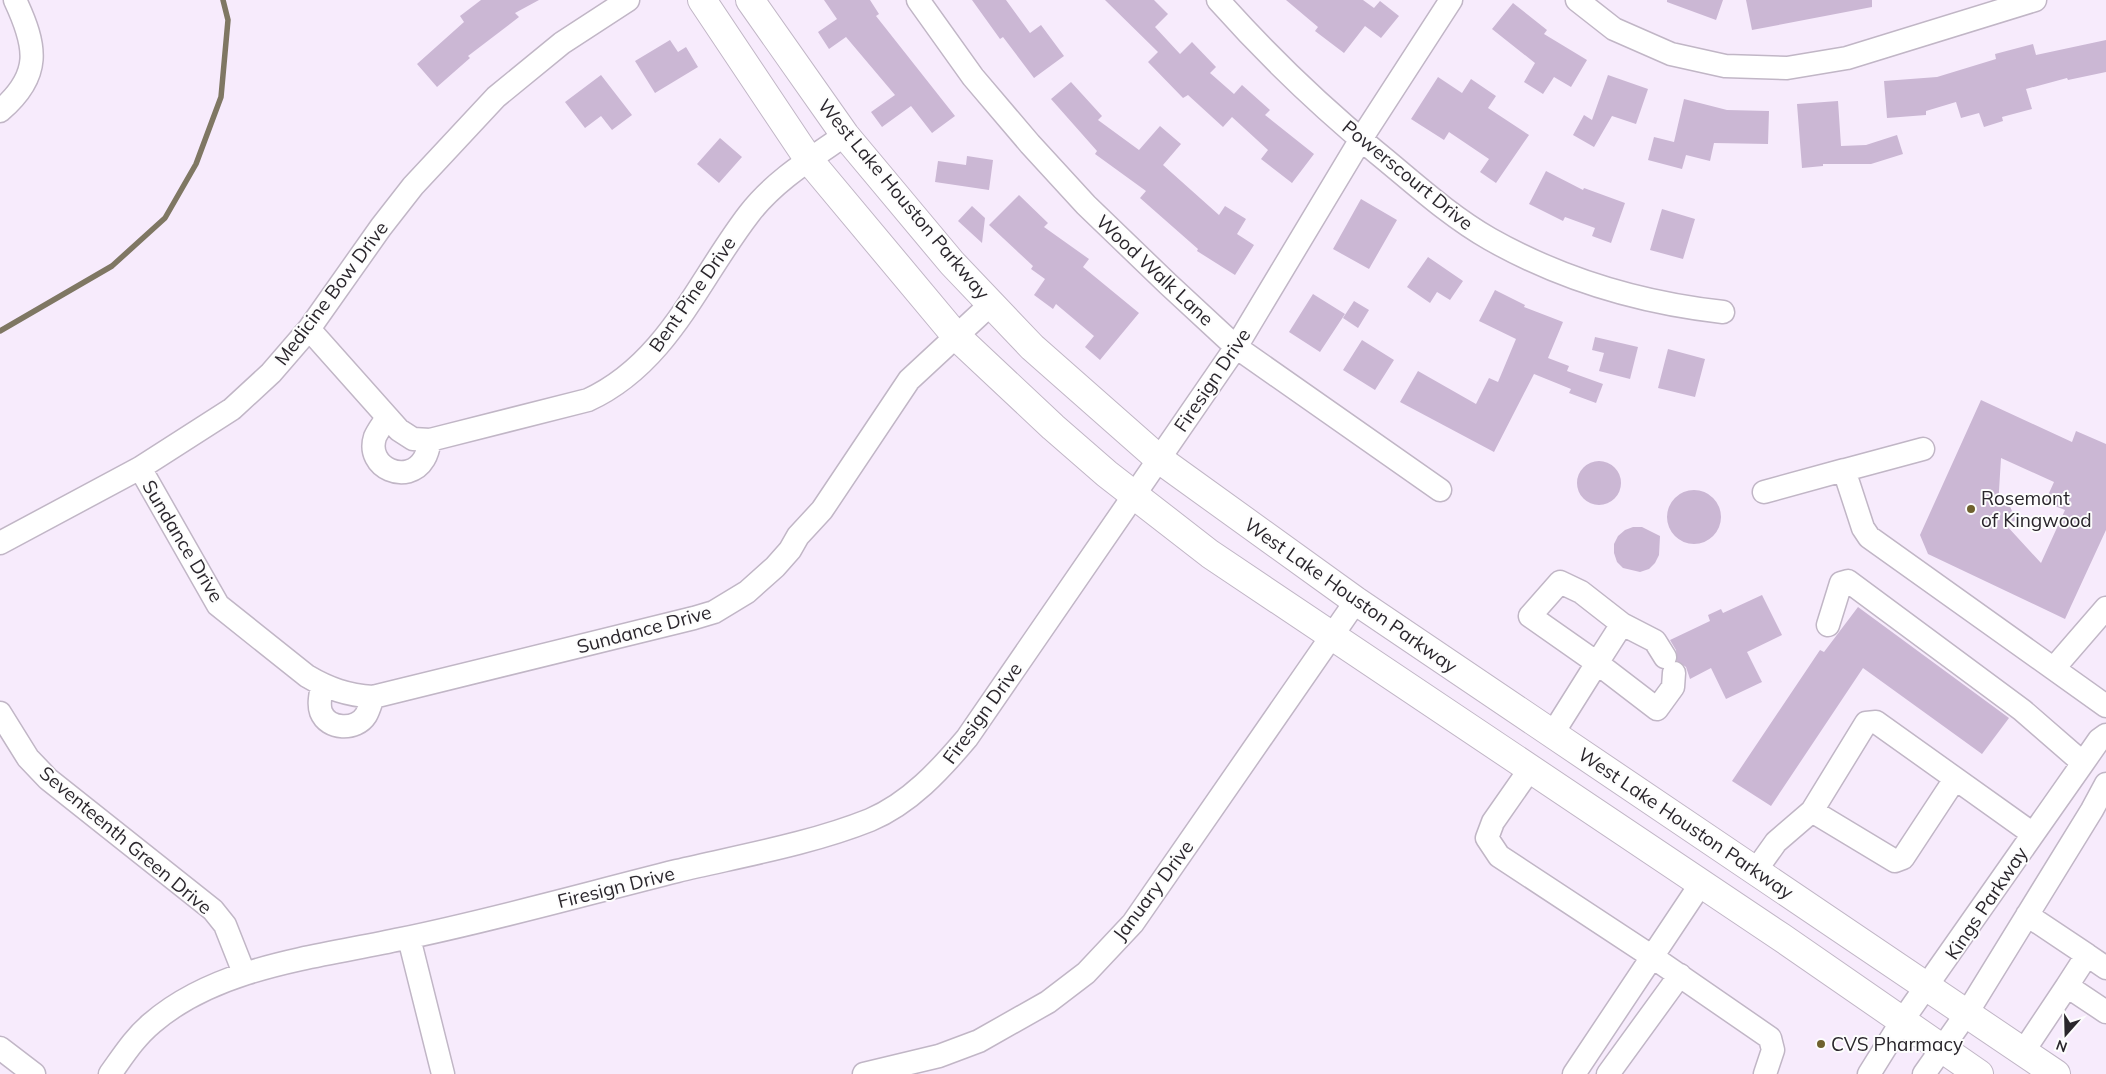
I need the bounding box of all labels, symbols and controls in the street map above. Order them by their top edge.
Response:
street label: West Lake Houston Parkway [813,94,995,304]
street label: Powerscourt Drive [1338,115,1478,235]
street label: Wood Walk Lane [1091,209,1219,331]
street label: Medicine Bow Drive [269,216,393,370]
street label: Bent Pine Drive [643,232,741,356]
street label: Firesign Drive [1169,324,1255,436]
street label: Sundance Drive [137,476,229,606]
place label: Rosemont of Kingwood [1981,486,2092,532]
marker: Rosemont of Kingwood [1965,503,1977,515]
street label: West Lake Houston Parkway [1240,512,1462,678]
street label: Sundance Drive [574,600,714,658]
street label: Firesign Drive [937,658,1027,768]
street label: West Lake Houston Parkway [1574,742,1798,904]
street label: Seventeenth Green Drive [35,761,217,919]
street label: January Drive [1107,835,1199,945]
street label: Kings Parkway [1939,842,2033,964]
street label: Firesign Drive [555,861,677,913]
north arrow [2041,1009,2091,1059]
place label: CVS Pharmacy [1831,1032,1963,1056]
text: N [2054,1036,2070,1056]
marker: CVS Pharmacy [1815,1038,1827,1050]

